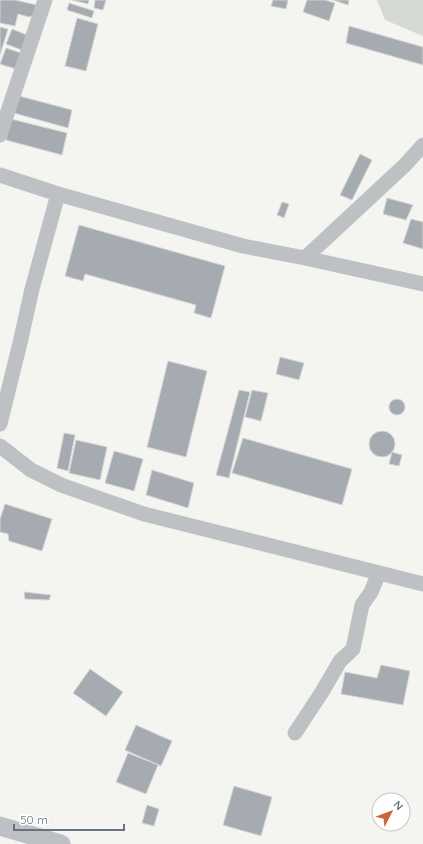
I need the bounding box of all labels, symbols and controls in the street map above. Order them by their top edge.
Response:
north arrow [371,792,411,832]
text: N [391,798,406,813]
scale bar [14,806,124,832]
text: 50 m [20,812,48,827]

